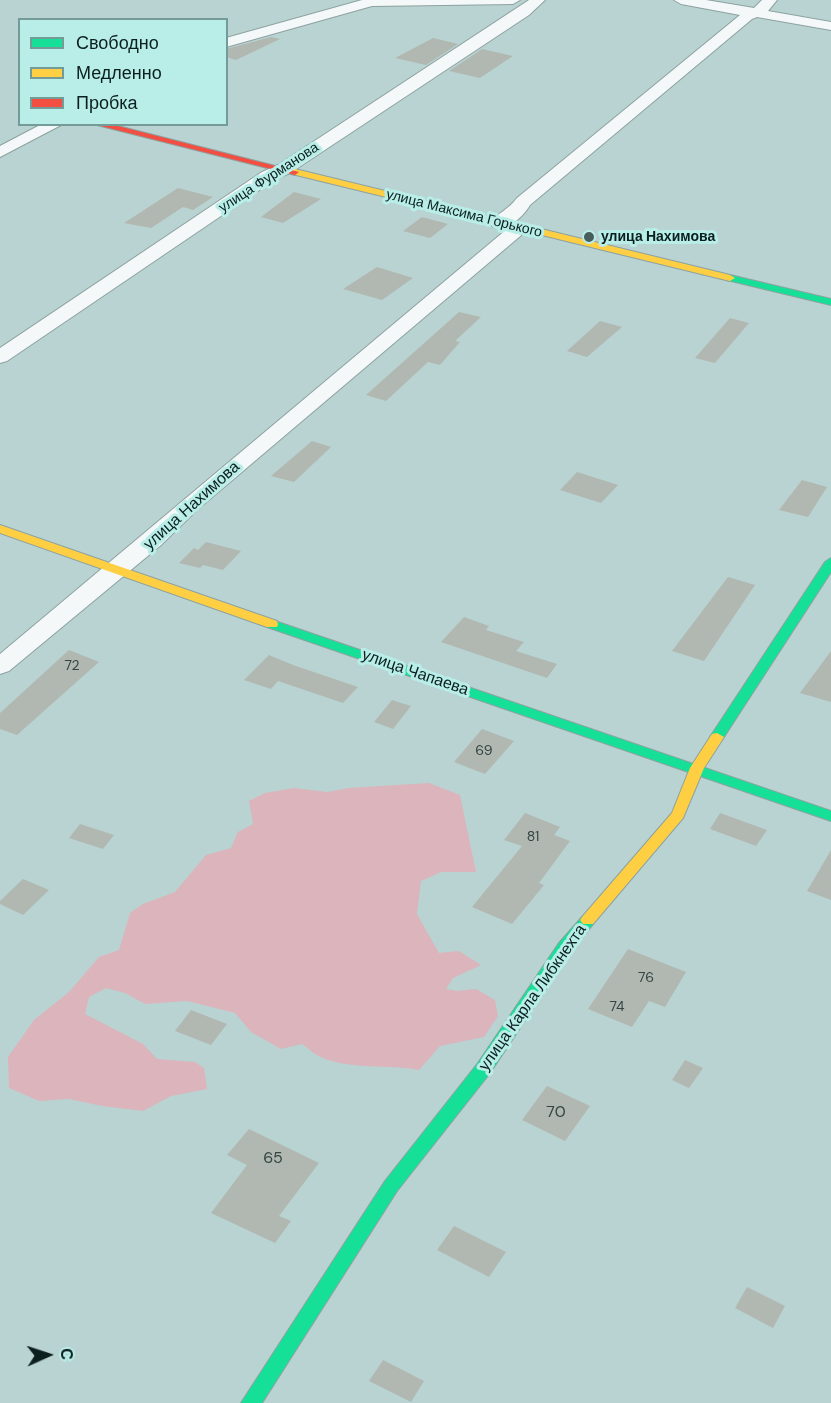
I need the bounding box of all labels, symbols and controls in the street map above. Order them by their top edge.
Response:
legend [18,18,228,126]
text: Свободно [76,31,159,55]
text: Медленно [76,61,162,85]
text: Пробка [76,91,138,115]
street label: улица Фурманова [216,140,322,216]
street label: улица Максима Горького [384,186,544,242]
place label: улица Нахимова [601,229,715,245]
marker: улица Нахимова [582,230,596,244]
street label: улица Нахимова [140,458,244,554]
street label: улица Чапаева [359,646,471,700]
house number: 72 [64,658,80,674]
house number: 69 [475,743,493,759]
house number: 81 [527,829,539,845]
street label: улица Карла Либкнехта [475,921,591,1075]
house number: 76 [638,970,654,986]
house number: 74 [609,999,625,1015]
house number: 70 [546,1103,566,1123]
house number: 65 [263,1149,283,1169]
north arrow [18,1325,78,1385]
text: С [56,1348,77,1360]

